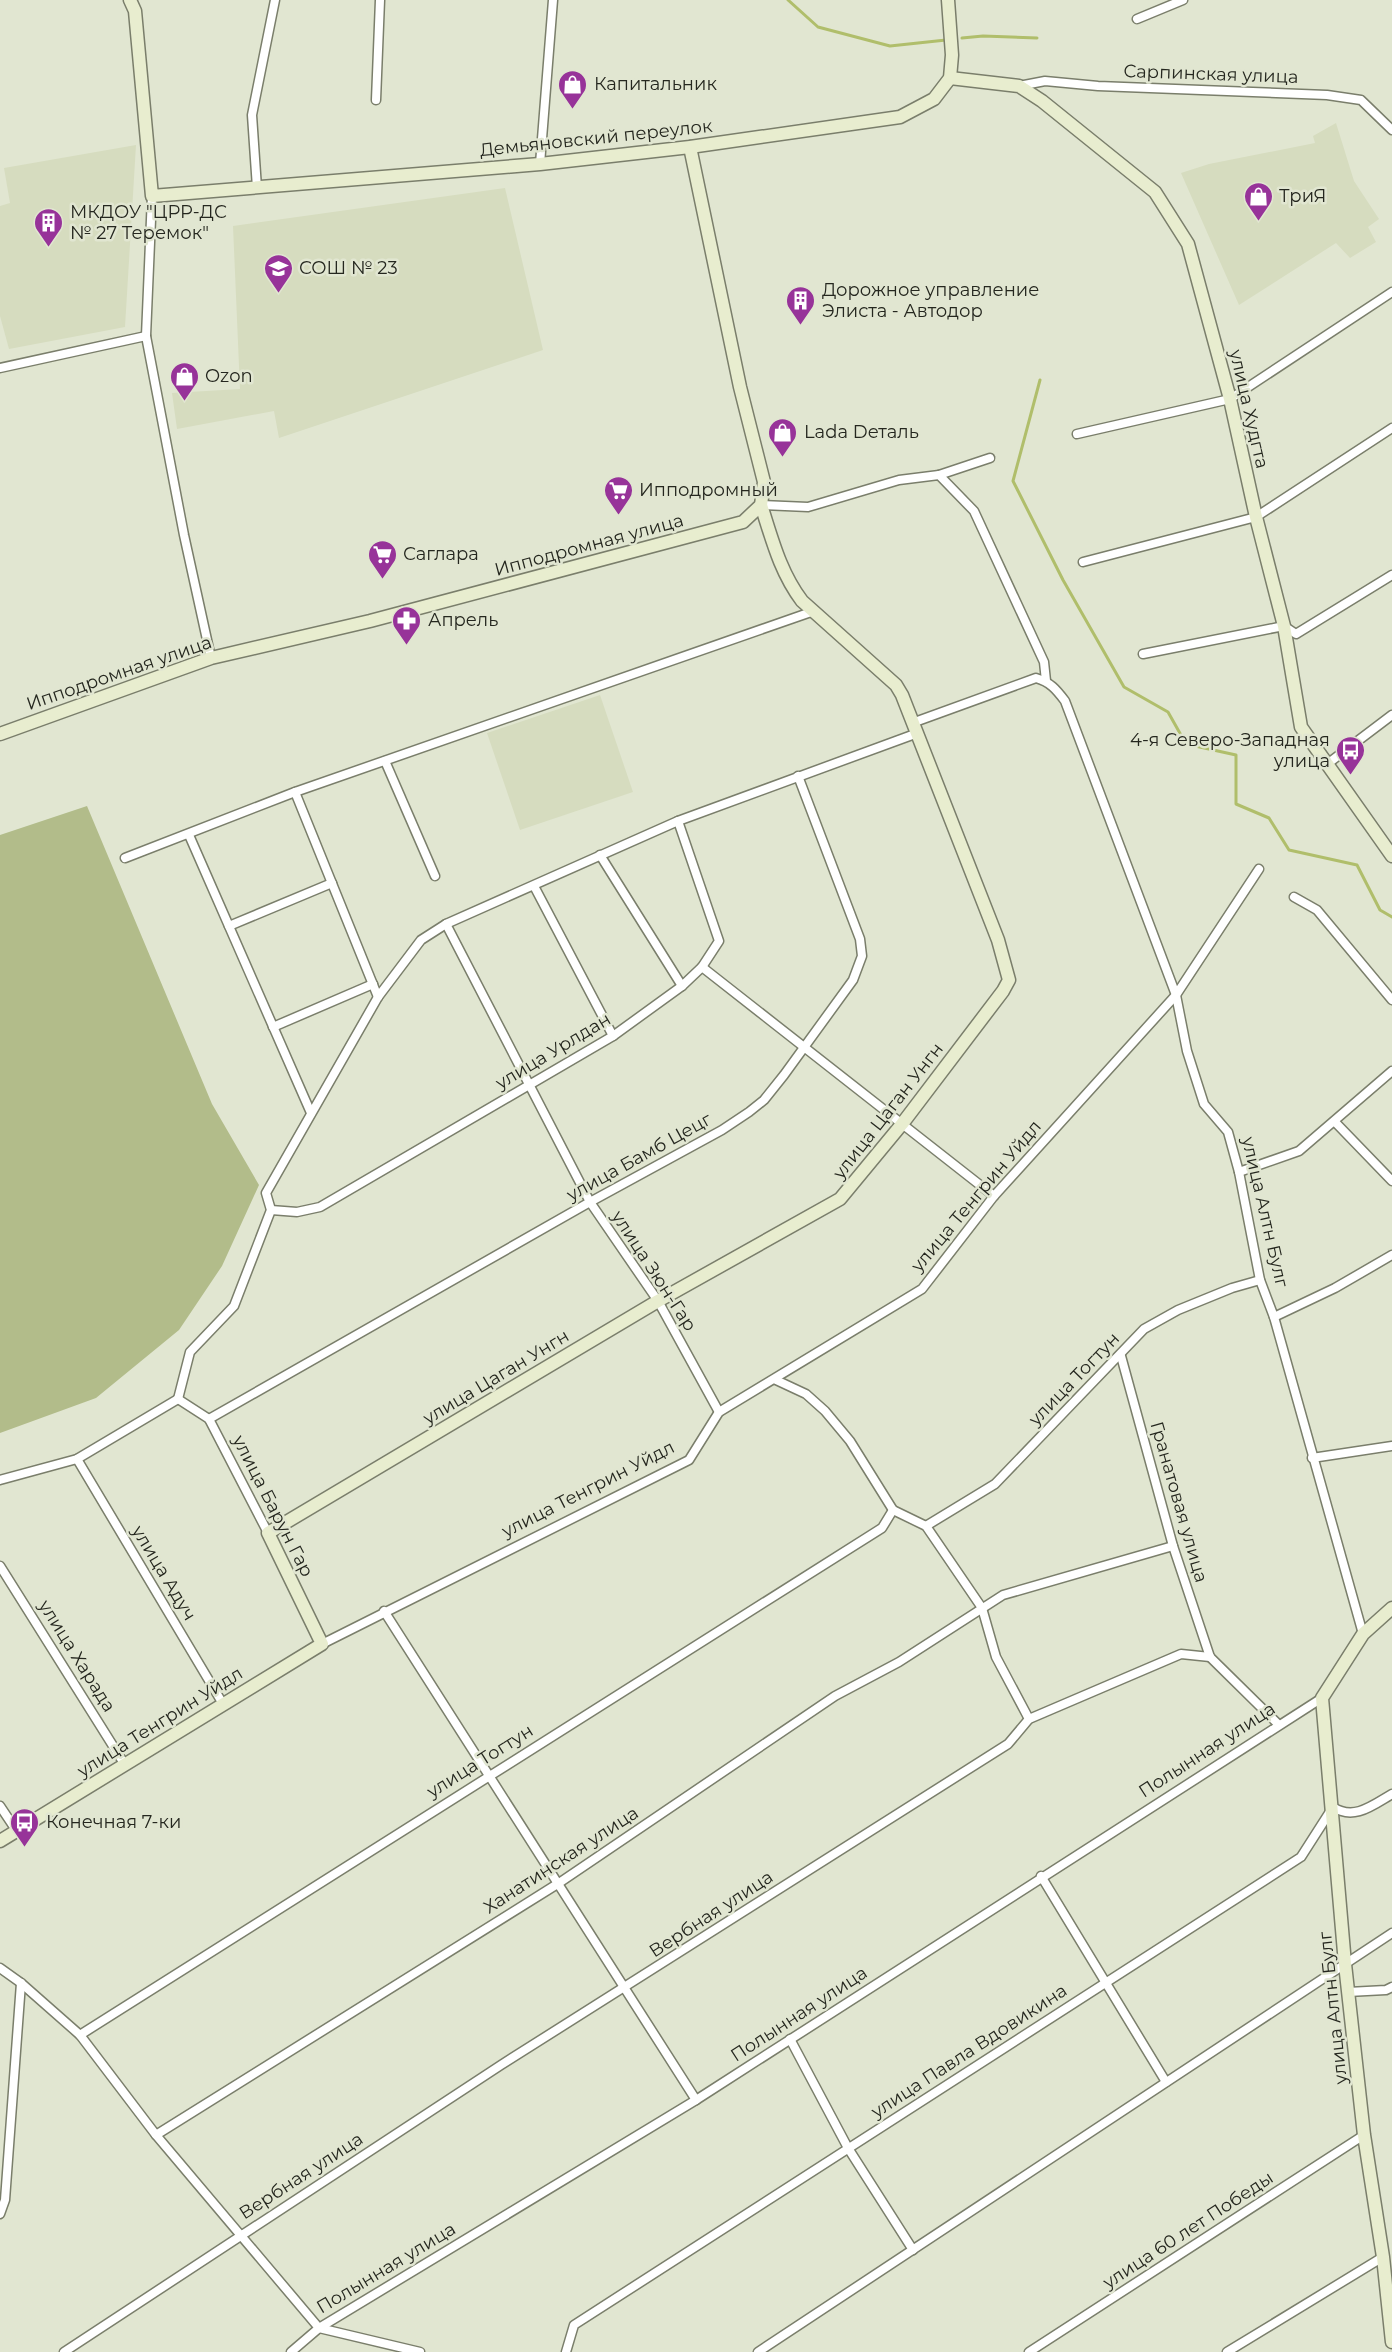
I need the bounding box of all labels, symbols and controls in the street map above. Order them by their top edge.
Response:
street label: Сарпинская улица [1123,60,1299,88]
shop icon: Капитальник [557,68,589,110]
place label: Капитальник [594,73,717,95]
street label: Демьяновский переулок [479,115,714,161]
shop icon: ТриЯ [1242,180,1274,222]
place label: ТриЯ [1279,185,1326,207]
place label: МКДОУ "ЦРР-ДС № 27 Теремок" [70,201,227,244]
building icon: МКДОУ "ЦРР-ДС № 27 Теремок" [33,206,65,248]
school or university icon: СОШ № 23 [262,252,294,294]
place label: СОШ № 23 [299,257,398,279]
place label: Дорожное управление Элиста - Автодор [822,279,1039,322]
building icon: Дорожное управление Элиста - Автодор [785,284,817,326]
street label: улица Худгта [1224,346,1273,471]
shop icon: Ozon [168,360,200,402]
place label: Ozon [205,365,253,387]
shop icon: Lada Dеталь [767,416,799,458]
place label: Lada Dеталь [804,421,919,443]
supermarket icon: Ипподромный [602,474,634,516]
place label: Ипподромный [639,479,778,501]
street label: Ипподромная улица [492,509,686,581]
supermarket icon: Саглара [366,538,398,580]
place label: Саглара [403,543,479,565]
pharmacy icon: Апрель [391,604,423,646]
place label: Апрель [428,609,498,631]
street label: Ипподромная улица [23,631,215,715]
place label: 4-я Северо-Западная улица [1130,729,1330,772]
bus stop icon: 4-я Северо-Западная улица [1335,734,1367,776]
street label: улица Урлдан [491,1008,615,1095]
street label: улица Цаган Унгн [827,1039,948,1184]
street label: улица Бамб Цецг [562,1108,716,1206]
street label: улица Тенгрин Уйдл [906,1116,1046,1277]
street label: улица Алтн Булг [1237,1134,1293,1290]
street label: улица Зюн-Гар [606,1206,701,1335]
street label: улица Цаган Унгн [418,1325,573,1430]
street label: улица Тогтун [1023,1328,1124,1431]
street label: Гранатовая улица [1146,1419,1212,1585]
street label: улица Барун Гар [227,1431,318,1581]
street label: улица Тенгрин Уйдл [497,1436,678,1543]
street label: улица Адуч [127,1521,201,1624]
street label: улица Харада [33,1595,120,1716]
street label: улица Тенгрин Уйдл [72,1662,247,1782]
street label: Полынная улица [1135,1698,1279,1802]
street label: улица Тогтун [422,1719,537,1803]
street label: Ханатинская улица [479,1802,643,1918]
bus stop icon: Конечная 7-ки [9,1806,41,1848]
place label: Конечная 7-ки [46,1811,181,1833]
street label: Вербная улица [645,1866,777,1962]
street label: улица Алтн Булг [1314,1930,1352,2086]
street label: Полынная улица [727,1962,871,2066]
street label: улица Павла Вдовикина [866,1979,1071,2123]
street label: Вербная улица [235,2128,367,2224]
street label: улица 60 лет Победы [1098,2167,1277,2294]
street label: Полынная улица [312,2218,460,2318]

